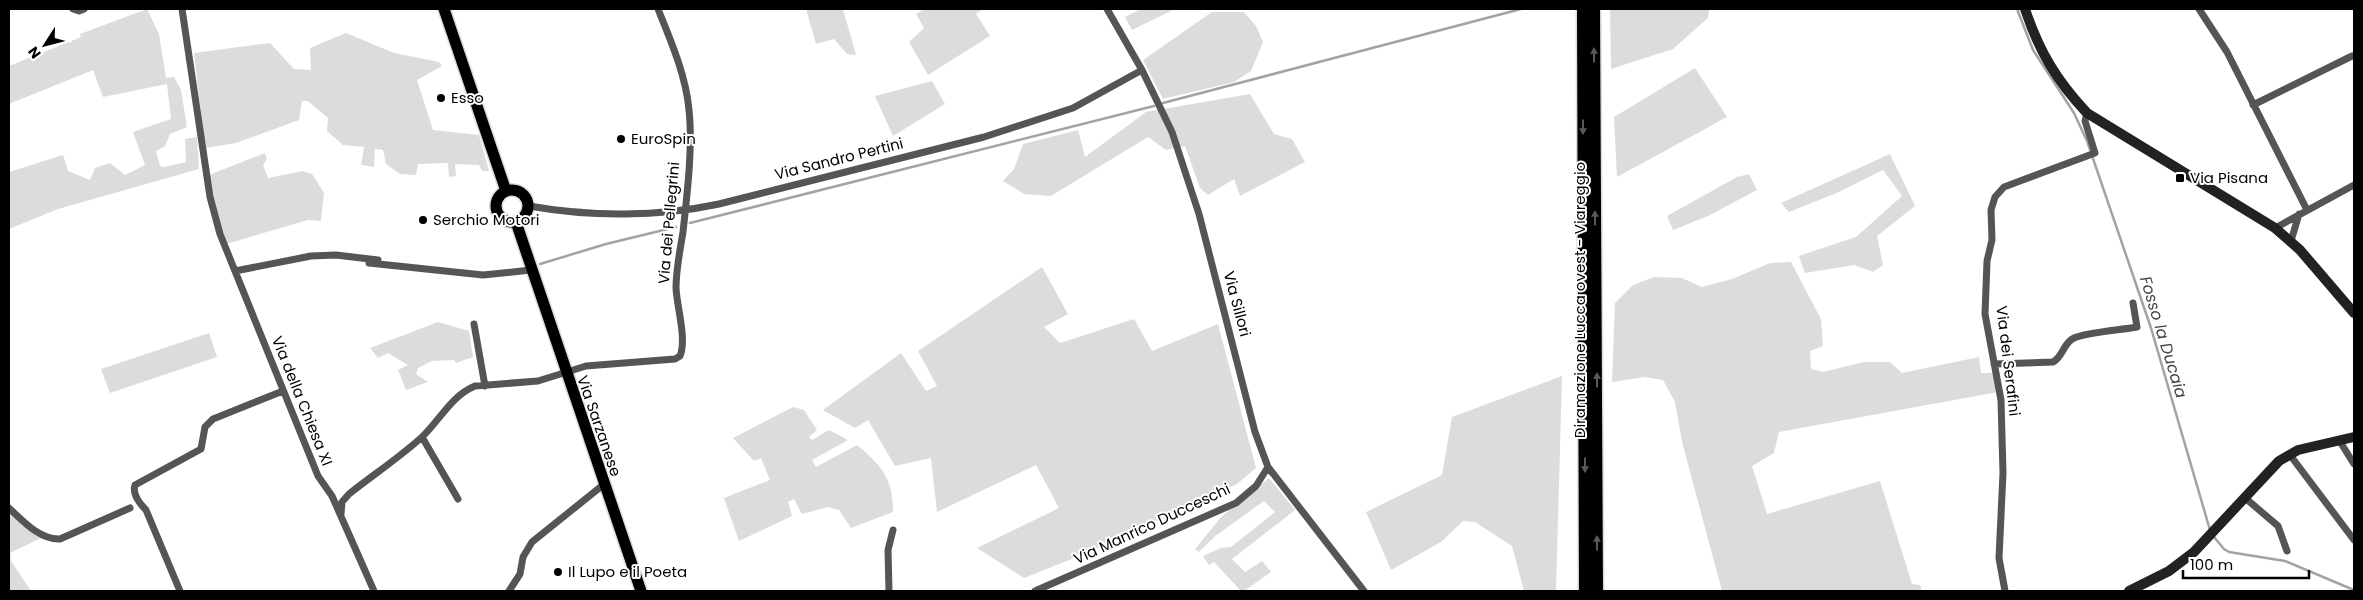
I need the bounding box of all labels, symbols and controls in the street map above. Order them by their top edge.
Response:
north arrow [20,20,70,70]
text: N [23,43,46,63]
one-way arrow [1590,47,1598,63]
place label: Esso [451,87,484,108]
marker: Esso [435,92,447,104]
one-way arrow [1579,120,1587,136]
place label: EuroSpin [631,128,696,149]
street label: Via Sandro Pertini [772,132,905,185]
marker: EuroSpin [615,133,627,145]
street label: Via dei Pellegrini [653,161,684,285]
street label: Diramazione Lucca ovest - Viareggio [1569,162,1590,438]
place label: Via Pisana [2190,167,2268,188]
marker: Via Pisana [2174,172,2186,184]
place label: Serchio Motori [433,209,540,230]
one-way arrow [1591,209,1599,225]
marker: Serchio Motori [417,214,429,226]
street label: Via Sillori [1219,269,1256,339]
water label: Fosso la Ducaia [2134,273,2193,401]
street label: Via dei Serafini [1991,305,2026,417]
street label: Via della Chiesa XI [267,333,338,469]
one-way arrow [1593,372,1601,388]
street label: Via Sarzanese [572,373,627,479]
one-way arrow [1581,457,1589,473]
street label: Via Manrico Ducceschi [1070,478,1234,569]
one-way arrow [1593,534,1601,550]
scale bar [2183,548,2309,580]
text: 100 m [2190,554,2233,575]
place label: Il Lupo e il Poeta [568,561,687,582]
marker: Il Lupo e il Poeta [552,566,564,578]

